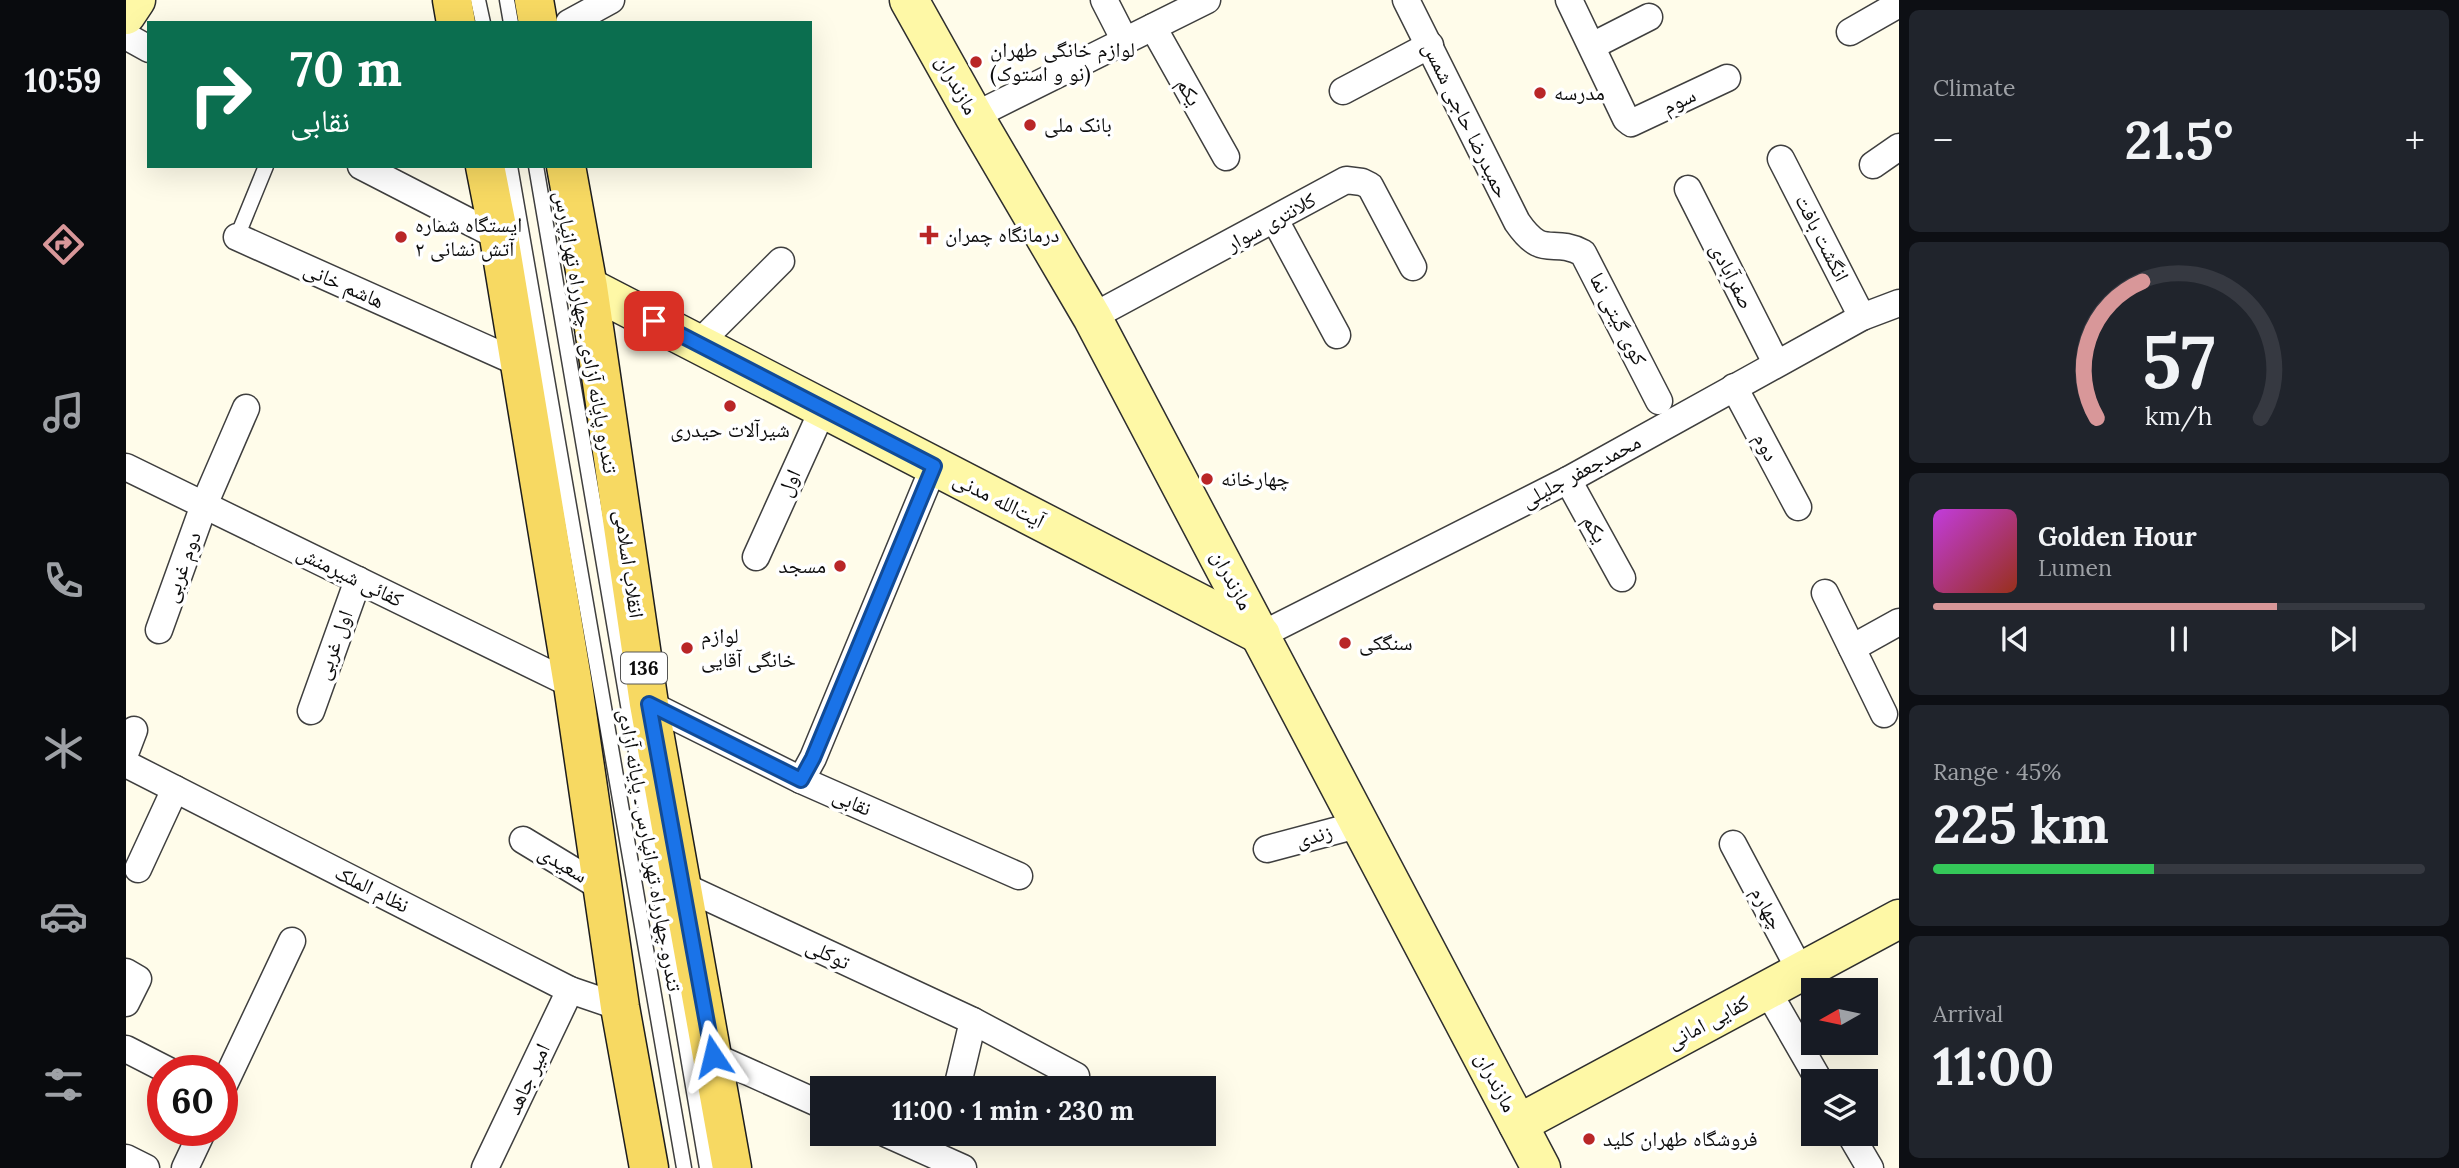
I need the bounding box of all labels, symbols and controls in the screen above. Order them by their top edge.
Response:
place label: لوازم خانگی طهران (نو و استوک) [990,36,1135,87]
text: 70 m [290,37,402,99]
street label: حمیدرضا حاجی شمس [1417,37,1516,202]
icon: right [175,49,266,140]
street label: مازندران [930,50,985,119]
marker: لوازم خانگی طهران (نو و استوک) [968,54,984,70]
text: 10:59 [24,60,102,101]
street label: یکم [1170,73,1208,111]
text: Climate [1933,73,2015,102]
place label: مدرسه [1554,79,1605,106]
street label: سوم [1658,81,1700,121]
marker: مدرسه [1532,85,1548,101]
text: نقابی [290,100,350,141]
text: 21.5° [2125,107,2233,173]
place label: بانک ملی [1044,111,1112,138]
text: − [1933,116,1953,164]
text: + [2405,116,2425,164]
marker: بانک ملی [1022,117,1038,133]
street label: کلانتری سوار [1220,186,1321,258]
street label: تندرو پایانه آزادی ـ چهارراه تهرانپارس [548,189,625,475]
street label: انگشت بافت [1789,190,1856,286]
place label: ایستگاه شماره ۲ آتش نشانی [415,211,522,262]
icon: directions [39,220,88,269]
place label: درمانگاه چمران [945,221,1059,248]
marker: درمانگاه چمران [919,225,939,245]
marker: ایستگاه شماره ۲ آتش نشانی [393,229,409,245]
street label: صفرآبادی [1704,238,1761,313]
street label: هاشم خانی [299,255,389,315]
street label: کوی گیتی نما [1584,268,1653,370]
pin [624,291,684,351]
icon: arrive [635,302,673,340]
text: 57 [2142,316,2216,409]
icon: music [39,388,88,437]
marker: شیرآلات حیدری [722,398,738,414]
text: km/h [2145,400,2213,432]
place label: شیرآلات حیدری [670,416,790,443]
street label: محمدجعفر جلیلی [1516,428,1645,513]
street label: دوم [1747,428,1785,466]
street label: اول [771,465,806,501]
street label: آیت‌الله مدنی [949,465,1050,534]
place label: چهارخانه [1221,465,1290,492]
marker: چهارخانه [1199,471,1215,487]
street label: انقلاب اسلامی [609,508,650,620]
street label: یکم [1576,510,1614,548]
text: Golden Hour [2038,520,2197,553]
street label: دوم غربی [156,528,208,606]
street label: کفائی شیرمنش [293,538,408,613]
street label: مازندران [1205,545,1259,614]
place label: مسجد [779,552,826,579]
text: Lumen [2038,553,2112,582]
icon: phone [39,556,88,605]
marker: مسجد [832,558,848,574]
street label: اول غربی [309,606,359,683]
icon: previous [1996,620,2034,658]
icon: pause [2160,620,2198,658]
icon: next [2324,620,2362,658]
place label: لوازم خانگی آقایی [701,622,796,673]
place label: سنگکی [1359,629,1413,656]
marker: سنگکی [1337,635,1353,651]
marker: لوازم خانگی آقایی [679,640,695,656]
road number: 136 [621,652,667,684]
street label: تندرو چهارراه تهرانپارس ـ پایانه آزادی [612,707,689,993]
icon: climate [39,724,88,773]
text: Range · 45% [1933,757,2061,786]
street label: نقابی [829,781,876,822]
text: 225 km [1933,791,2109,857]
street label: زندی [1293,818,1335,853]
street label: سعیدی [534,838,593,889]
street label: نظام الملک [330,858,414,920]
street label: چهارم [1744,882,1790,934]
icon: car [39,892,88,941]
street label: توکلی [802,932,854,975]
north arrow [1801,978,1878,1055]
map controls [1801,978,1878,1146]
street label: کفایی امانی [1662,989,1754,1054]
text: Arrival [1933,999,2003,1028]
position arrow [676,1019,750,1093]
text: 11:00 [1933,1033,2054,1099]
street label: امیر جاهد [499,1039,556,1119]
street label: مازندران [1469,1047,1523,1116]
speed limit sign: 60 [147,1055,238,1146]
icon: filters [39,1060,88,1109]
button: layers [1801,1069,1878,1146]
text: 11:00 · 1 min · 230 m [892,1094,1134,1127]
place label: فروشگاه طهران کلید [1603,1125,1758,1152]
marker: فروشگاه طهران کلید [1581,1131,1597,1147]

